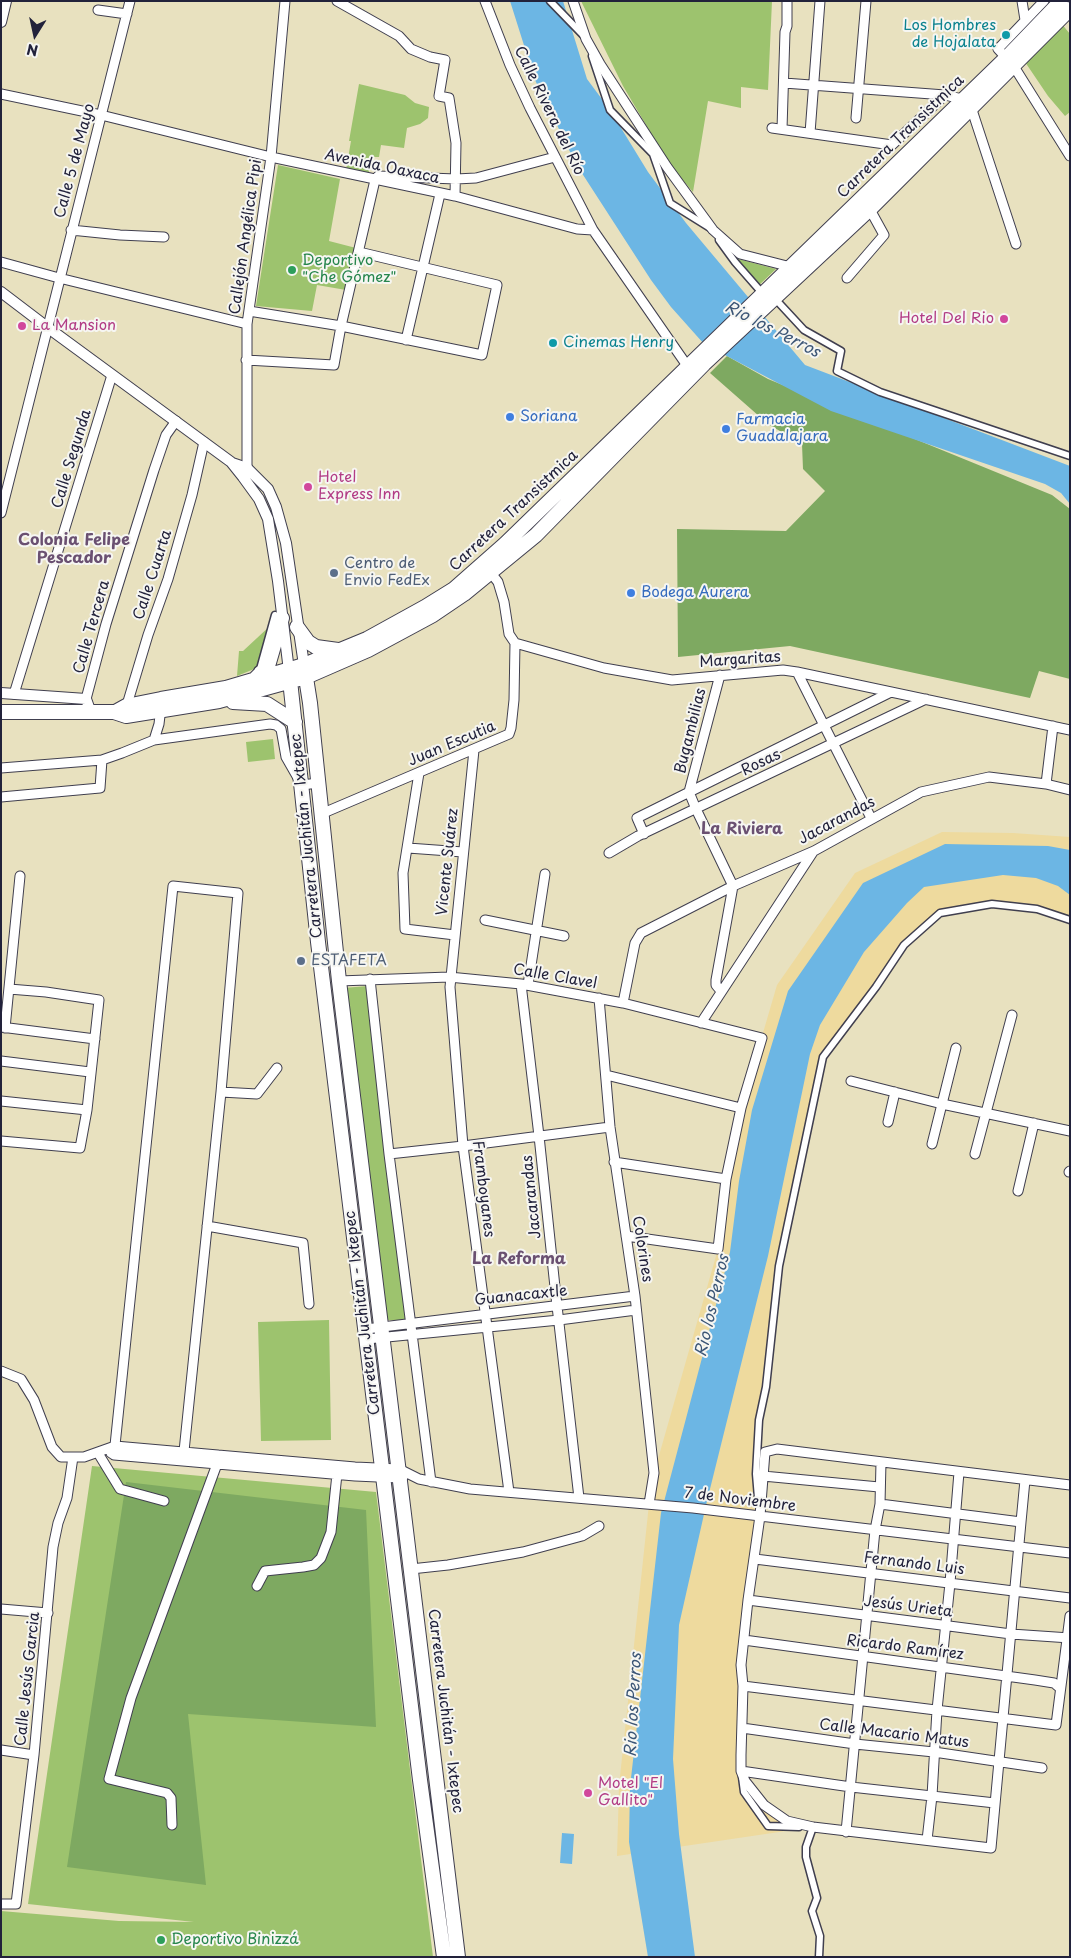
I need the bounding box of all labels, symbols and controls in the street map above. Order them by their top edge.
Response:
north arrow [10,10,60,60]
place label: Los Hombres de Hojalata [903,17,996,52]
marker: Los Hombres de Hojalata [1000,29,1012,41]
text: N [25,39,40,62]
street label: Calle Rivera del Río [510,44,588,178]
street label: Carretera Transistmica [834,72,968,202]
street label: Calle 5 de Mayo [51,102,99,220]
street label: Avenida Oaxaca [323,146,441,188]
street label: Callejón Angélica Pipi [226,158,266,316]
place label: Deportivo "Che Gómez" [302,252,396,287]
marker: Deportivo "Che Gómez" [286,264,298,276]
water label: Rio los Perros [721,298,823,362]
place label: Hotel Del Rio [899,310,994,328]
marker: Hotel Del Rio [998,313,1010,325]
place label: La Mansion [32,317,116,335]
marker: La Mansion [16,320,28,332]
place label: Cinemas Henry [563,334,674,352]
marker: Cinemas Henry [547,337,559,349]
street label: Calle Segunda [48,407,96,511]
place label: Soriana [520,408,577,426]
marker: Soriana [504,411,516,423]
place label: Farmacia Guadalajara [736,411,828,446]
marker: Farmacia Guadalajara [720,423,732,435]
street label: Carretera Transistmica [446,447,582,575]
place label: Hotel Express Inn [318,469,401,504]
marker: Hotel Express Inn [302,481,314,493]
street label: Calle Cuarta [130,528,176,622]
district label: Colonia Felipe Pescador [18,531,130,569]
place label: Centro de Envio FedEx [344,555,430,590]
marker: Centro de Envio FedEx [328,567,340,579]
street label: Calle Tercera [70,578,114,676]
place label: Bodega Aurera [641,584,749,602]
marker: Bodega Aurera [625,587,637,599]
street label: Margaritas [699,648,781,672]
street label: Bugambilias [672,686,710,776]
street label: Juan Escutia [406,718,498,770]
street label: Carretera Juchitán - Ixtepec [287,733,327,939]
street label: Rosas [738,746,784,780]
street label: Jacarandas [796,793,878,849]
street label: Vicente Suárez [433,808,463,916]
district label: La Riviera [701,820,783,840]
place label: ESTAFETA [311,952,387,970]
marker: ESTAFETA [295,955,307,967]
street label: Calle Clavel [512,961,598,993]
street label: Framboyanes [468,1140,498,1238]
street label: Jacarandas [519,1154,545,1240]
street label: Carretera Juchitán - Ixtepec [342,1210,384,1416]
street label: Colorines [628,1215,656,1283]
district label: La Reforma [472,1250,566,1270]
water label: Rio los Perros [692,1253,734,1359]
street label: Guanacaxtle [474,1282,568,1310]
street label: 7 de Noviembre [683,1484,797,1516]
street label: Fernando Luis [863,1549,965,1579]
street label: Jesús Urieta [863,1593,953,1621]
street label: Carretera Juchitán - Ixtepec [424,1608,466,1814]
street label: Calle Jesús Garcia [12,1611,44,1747]
street label: Ricardo Ramírez [845,1632,965,1664]
water label: Rio los Perros [622,1653,646,1757]
street label: Calle Macario Matus [818,1716,970,1752]
place label: Motel "El Gallito" [598,1775,663,1810]
marker: Motel "El Gallito" [582,1787,594,1799]
place label: Deportivo Binizzá [171,1931,299,1949]
marker: Deportivo Binizzá [155,1934,167,1946]

